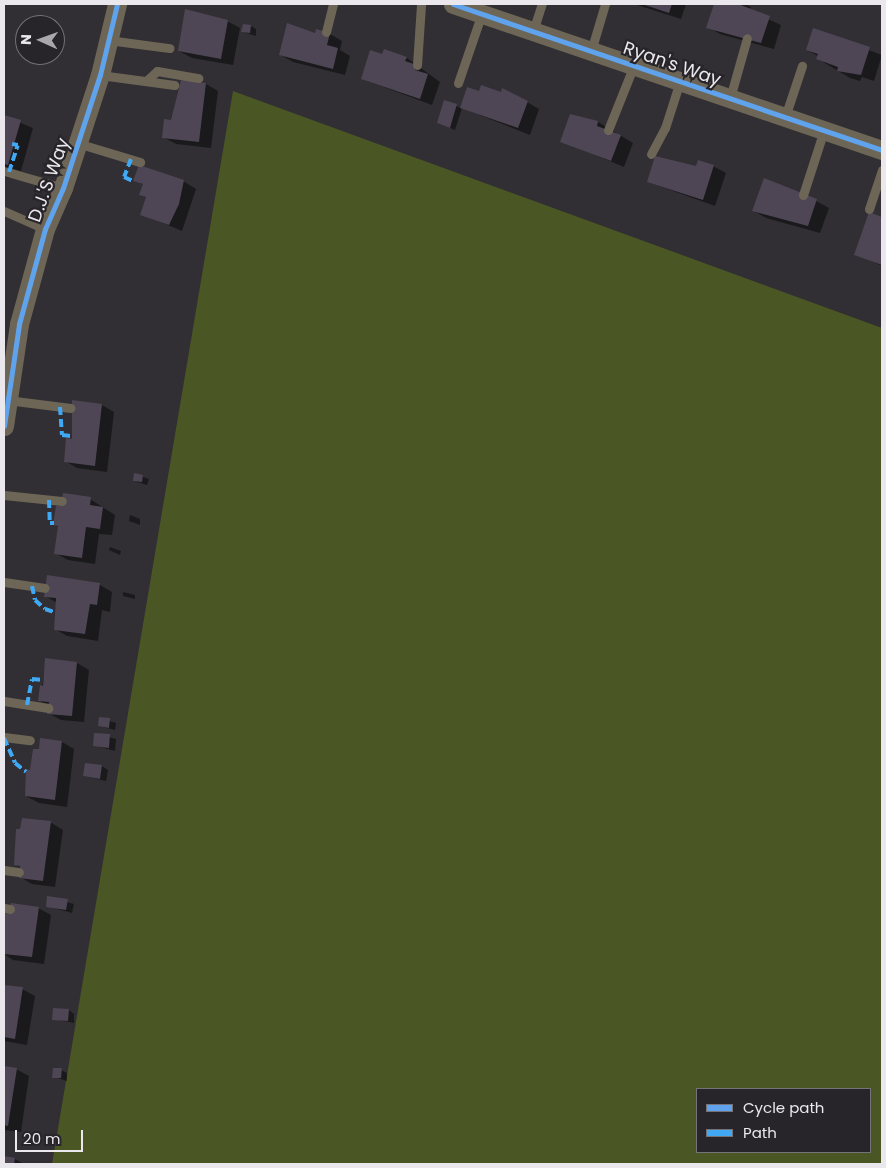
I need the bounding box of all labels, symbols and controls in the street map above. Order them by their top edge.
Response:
north arrow [15,15,65,65]
text: N [16,34,36,45]
street label: Ryan's Way [620,37,724,91]
street label: D.J.'S Way [24,135,74,225]
legend [696,1088,871,1153]
text: Cycle path [743,1097,824,1118]
scale bar [18,1120,85,1152]
text: Path [743,1122,777,1143]
text: 20 m [23,1128,61,1149]

